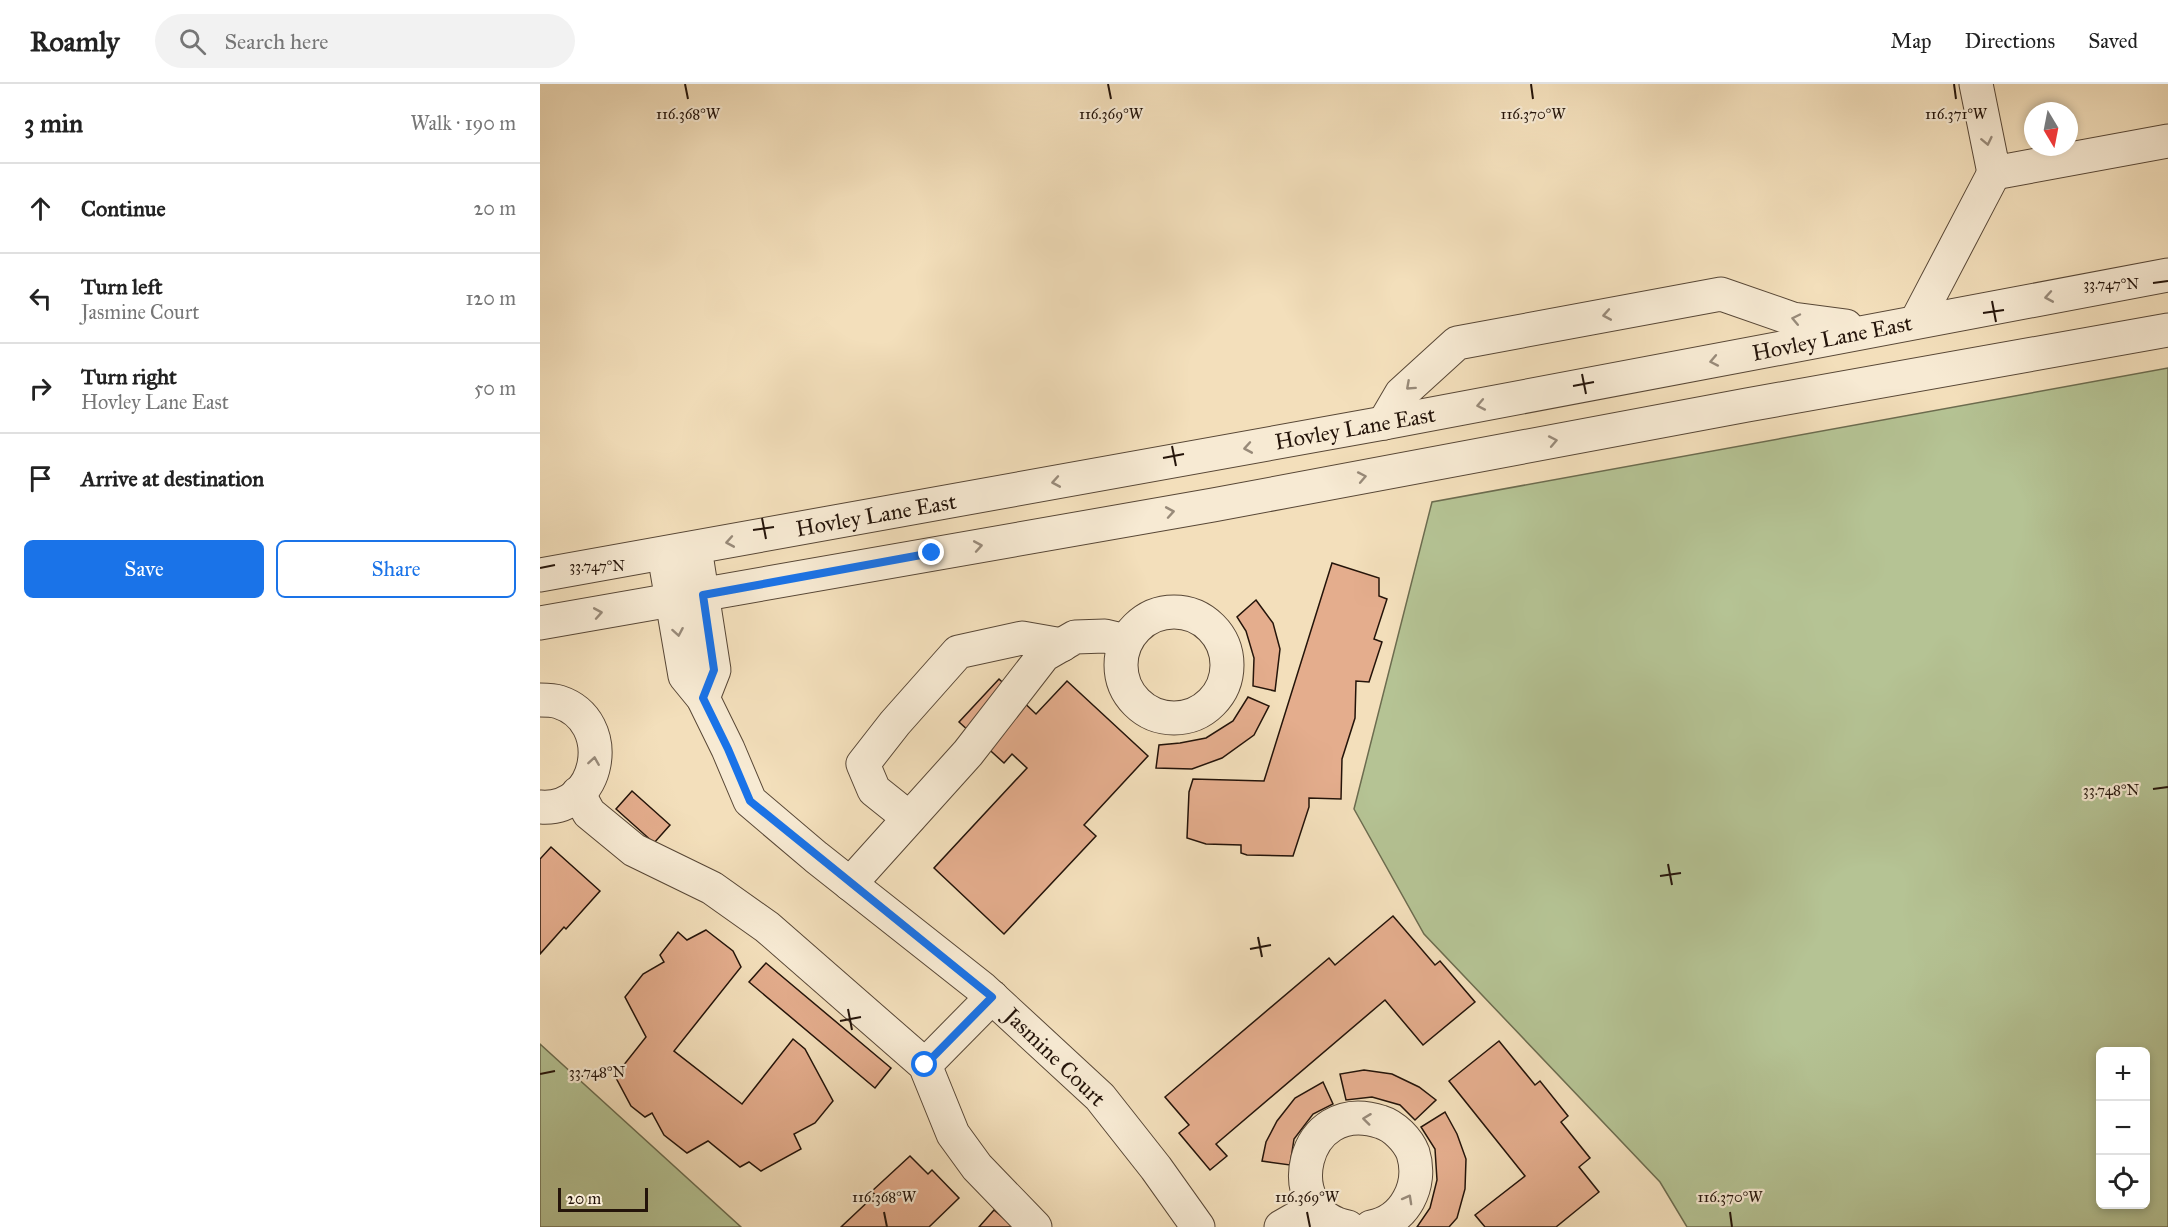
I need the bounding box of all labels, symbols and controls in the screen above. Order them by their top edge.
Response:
search box [155,14,575,68]
text: Roamly [30,24,119,59]
icon: search [176,25,209,58]
text: Search here [224,28,328,55]
text: Map [1891,28,1932,54]
text: Directions [1965,28,2055,54]
text: Saved [2088,28,2138,54]
north arrow [2024,102,2078,156]
text: 116.368°W [656,105,721,123]
text: 116.369°W [1079,105,1144,123]
text: 116.370°W [1500,105,1566,123]
text: 116.371°W [1925,105,1988,123]
text: 3 min [24,107,83,139]
text: Walk · 190 m [411,111,516,135]
one-way arrow [1980,136,1993,146]
icon: ahead [24,192,57,225]
text: Continue [81,195,166,222]
text: 20 m [473,196,516,220]
text: Turn left [81,273,163,300]
text: 33.747°N [2083,275,2139,293]
icon: left [24,282,57,315]
text: 120 m [465,286,516,310]
one-way arrow [2044,290,2054,303]
text: Jasmine Court [81,300,199,324]
one-way arrow [1602,308,1612,321]
street label: Hovley Lane East [1750,309,1915,367]
one-way arrow [1791,313,1801,326]
one-way arrow [1709,354,1718,366]
text: Turn right [81,363,177,390]
icon: right [24,372,57,405]
text: 50 m [474,376,516,400]
one-way arrow [1406,379,1417,390]
text: Hovley Lane East [81,390,229,414]
one-way arrow [1476,398,1486,411]
street label: Hovley Lane East [1273,401,1438,455]
one-way arrow [1548,435,1558,448]
one-way arrow [1243,441,1253,454]
icon: arrive [24,462,57,495]
text: Arrive at destination [81,465,264,492]
one-way arrow [1356,471,1366,484]
one-way arrow [1051,476,1061,488]
street label: Hovley Lane East [794,488,959,542]
one-way arrow [1165,507,1174,519]
one-way arrow [725,535,735,548]
route end [918,539,944,565]
button: Save [24,540,264,598]
button: Share [276,540,516,598]
one-way arrow [973,540,982,552]
text: 33.747°N [569,557,625,575]
one-way arrow [592,607,602,620]
one-way arrow [671,627,683,637]
one-way arrow [588,756,600,765]
text: 33.748°N [2083,781,2139,799]
street label: Jasmine Court [997,1001,1111,1112]
map controls [2096,1047,2150,1209]
button: + [2096,1047,2150,1101]
route start [911,1051,937,1077]
text: 33.748°N [569,1063,625,1081]
button: − [2096,1101,2150,1155]
one-way arrow [1362,1114,1372,1126]
button: locate [2096,1155,2150,1209]
scale bar [558,1185,648,1212]
text: 116.368°W [852,1188,917,1206]
text: 116.369°W [1275,1188,1340,1206]
text: 116.370°W [1697,1188,1763,1206]
text: 20 m [567,1189,601,1208]
one-way arrow [1401,1194,1412,1205]

